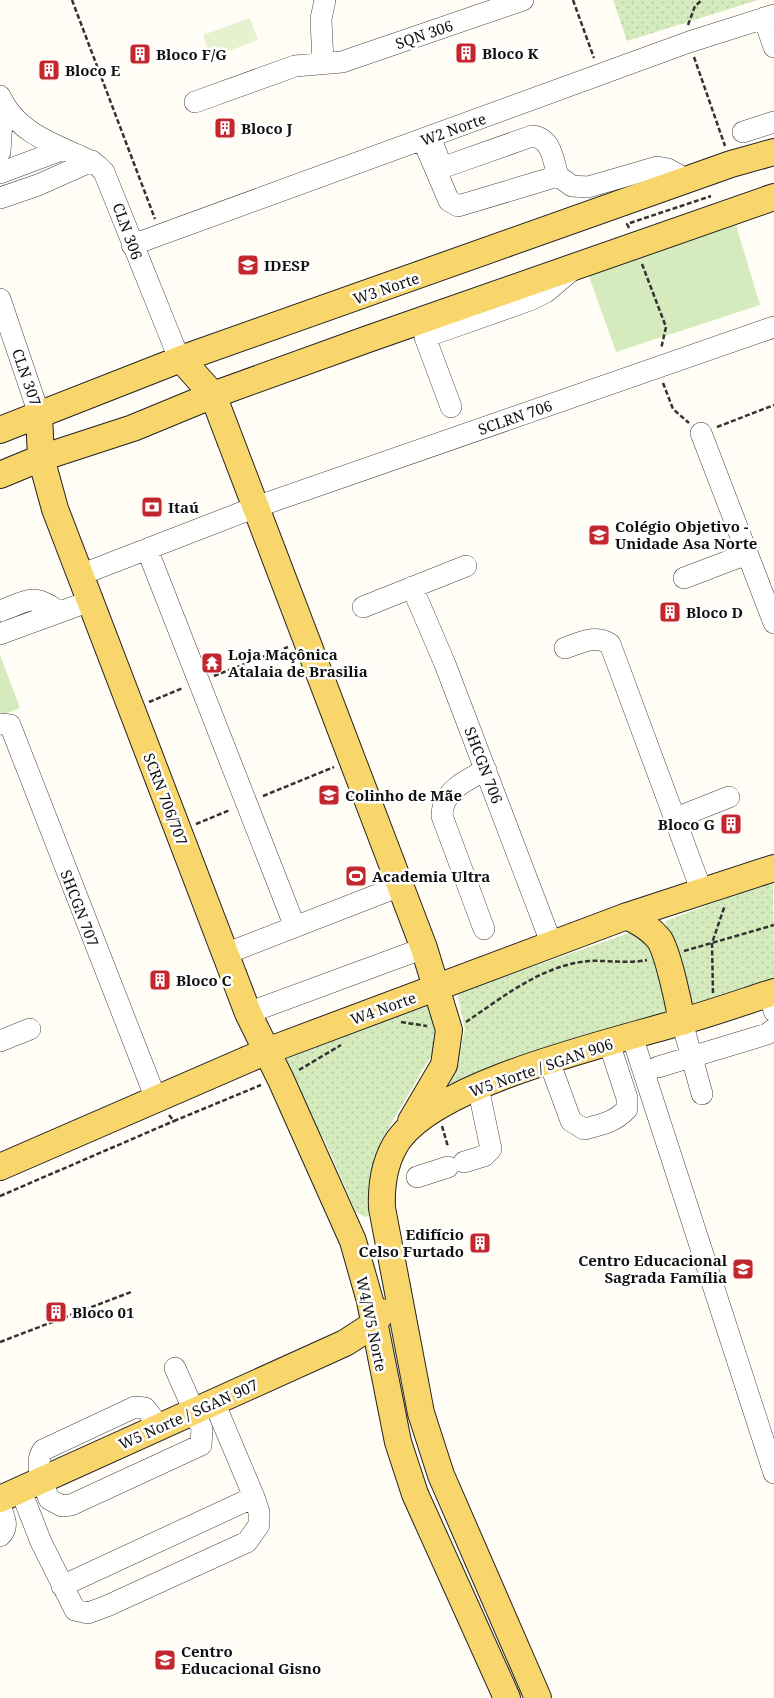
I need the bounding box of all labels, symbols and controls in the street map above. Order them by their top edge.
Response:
street label: SQN 306 [392,15,456,53]
building icon: Bloco K [454,41,478,65]
building icon: Bloco F/G [128,42,152,66]
place label: Bloco K [482,43,540,63]
place label: Bloco F/G [156,44,227,64]
building icon: Bloco E [37,58,61,82]
place label: Bloco E [65,60,121,80]
street label: W2 Norte [417,108,489,150]
building icon: Bloco J [213,116,237,140]
place label: Bloco J [241,118,293,138]
street label: CLN 306 [109,200,147,262]
school or university icon: IDESP [236,253,260,277]
place label: IDESP [264,255,310,275]
street label: W3 Norte [350,267,422,309]
street label: CLN 307 [8,346,46,408]
street label: SCLRN 706 [475,395,555,439]
bank icon: Itaú [140,495,164,519]
place label: Itaú [168,497,199,517]
place label: Colégio Objetivo - Unidade Asa Norte [615,516,757,553]
school or university icon: Colégio Objetivo - Unidade Asa Norte [587,523,611,547]
building icon: Bloco D [658,600,682,624]
place label: Bloco D [686,602,743,622]
place label: Loja Maçônica Atalaia de Brasilia [228,644,368,681]
temple icon: Loja Maçônica Atalaia de Brasilia [200,651,224,675]
street label: SHCGN 706 [460,724,508,806]
street label: SCRN 706/707 [139,750,193,848]
school or university icon: Colinho de Mãe [317,783,341,807]
place label: Colinho de Mãe [345,785,462,805]
building icon: Bloco G [719,812,743,836]
place label: Bloco G [658,814,715,834]
sports icon: Academia Ultra [344,864,368,888]
place label: Academia Ultra [372,866,490,886]
street label: SHCGN 707 [56,867,104,949]
building icon: Bloco C [148,968,172,992]
place label: Bloco C [176,970,232,990]
street label: W4 Norte [347,987,419,1029]
street label: W5 Norte / SGAN 906 [467,1033,615,1101]
place label: Edifício Celso Furtado [359,1224,464,1261]
building icon: Edifício Celso Furtado [468,1231,492,1255]
place label: Centro Educacional Sagrada Família [578,1250,728,1287]
school or university icon: Centro Educacional Sagrada Família [731,1257,755,1281]
street label: W4/W5 Norte [352,1275,392,1373]
building icon: Bloco 01 [44,1300,68,1324]
place label: Bloco 01 [72,1302,135,1322]
street label: W5 Norte / SGAN 907 [115,1374,261,1454]
place label: Centro Educacional Gisno [181,1641,321,1678]
school or university icon: Centro Educacional Gisno [153,1648,177,1672]

